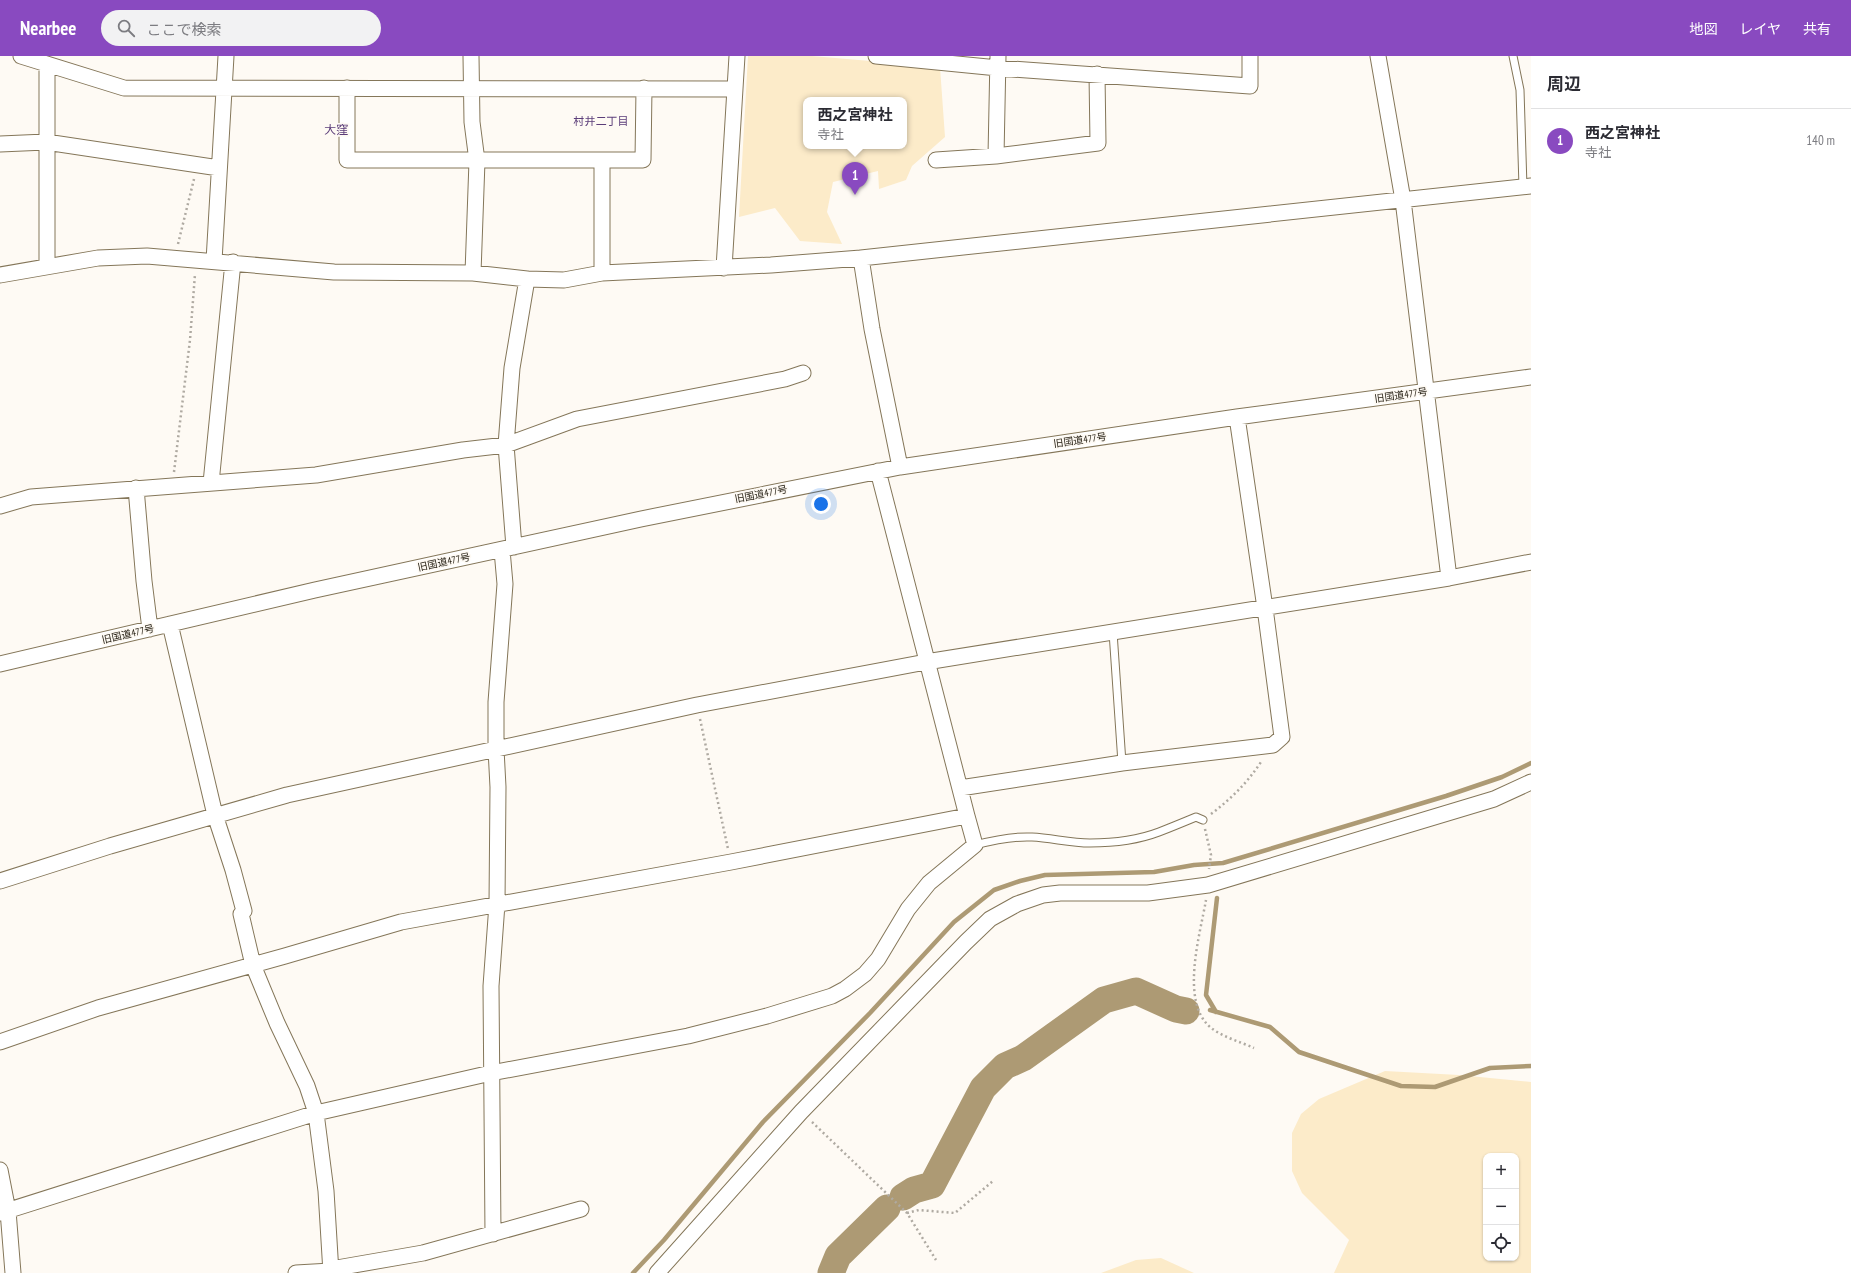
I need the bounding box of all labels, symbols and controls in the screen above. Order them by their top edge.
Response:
search box [101,10,381,46]
text: Nearbee [20,16,77,40]
icon: search [115,17,137,39]
text: ここで検索 [147,20,222,39]
text: 地図 [1689,20,1717,38]
text: レイヤ [1739,20,1781,38]
text: 共有 [1803,20,1831,38]
text: 周辺 [1547,73,1581,95]
popup [803,97,907,149]
text: 西之宮神社 [817,105,893,124]
district label: 村井二丁目 [574,114,629,128]
district label: 大窪 [324,122,348,137]
text: 西之宮神社 [1585,123,1660,142]
text: 寺社 [817,126,844,143]
text: 1 [1557,132,1563,149]
text: 140 m [1806,132,1835,149]
text: 寺社 [1585,144,1611,161]
pin: 1 [842,162,868,195]
street label: 旧国道477号 [1374,385,1428,405]
street label: 旧国道477号 [1053,430,1107,450]
street label: 旧国道477号 [734,483,788,505]
your location [811,494,831,514]
street label: 旧国道477号 [416,550,472,574]
street label: 旧国道477号 [100,622,156,646]
map controls [1483,1153,1519,1261]
button: + [1483,1153,1519,1189]
button: − [1483,1189,1519,1225]
button: locate [1483,1225,1519,1261]

